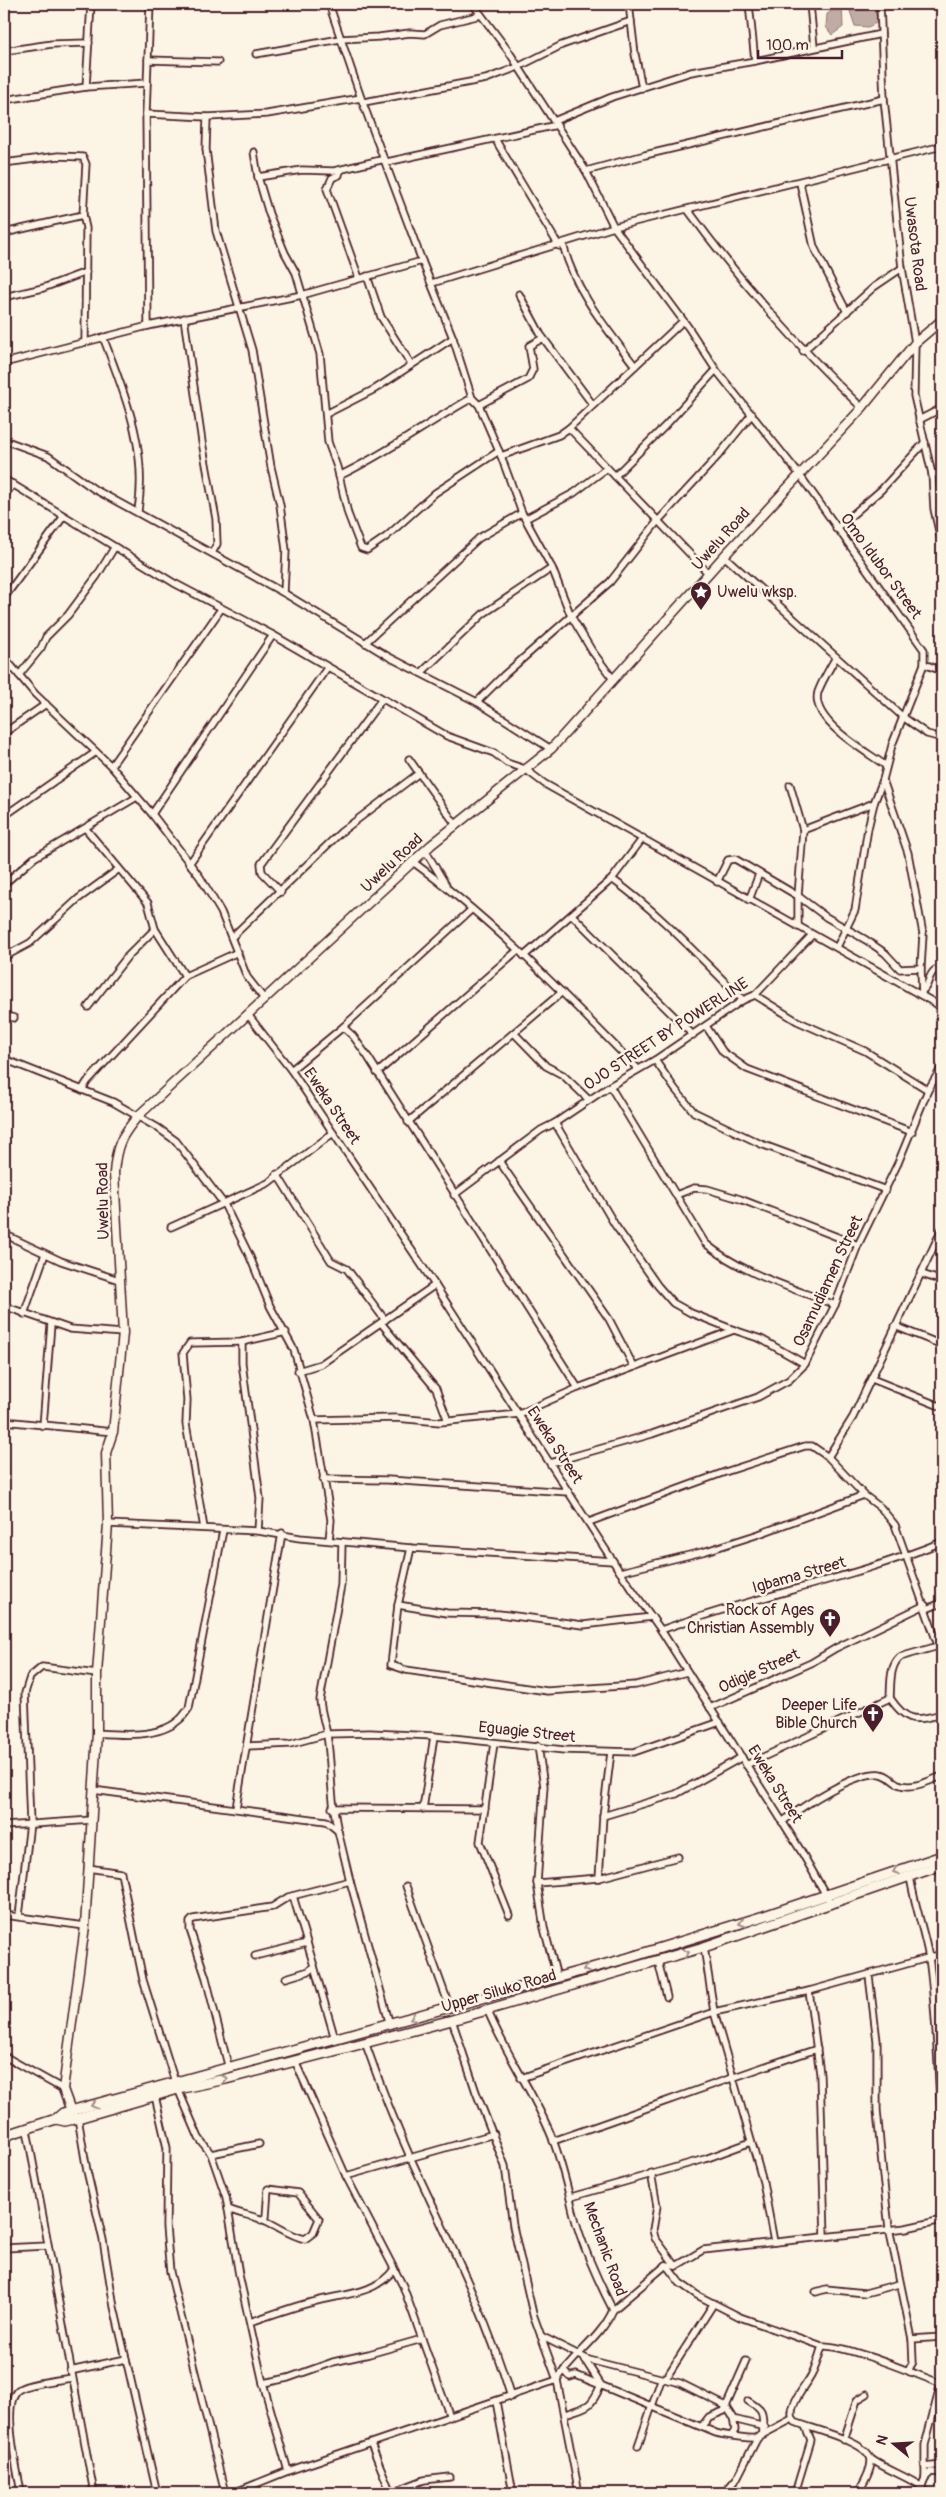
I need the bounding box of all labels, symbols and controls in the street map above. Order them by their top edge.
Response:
scale bar [758,28,842,60]
text: 100 m [766,36,809,55]
street label: Uwasota Road [899,196,931,292]
street label: Uwelu Road [688,503,754,575]
street label: Omo Idubor Street [836,509,926,623]
place icon: Uwelu wksp. [689,580,713,611]
place label: Uwelu wksp. [717,582,797,602]
street label: Uwelu Road [357,829,427,897]
street label: OJO STREET BY POWERLINE [580,973,752,1095]
street label: Eweka Street [299,1064,365,1149]
street label: Uwelu Road [92,1162,114,1240]
street label: Osamudiamen Street [789,1212,867,1350]
street label: Eweka Street [523,1403,588,1488]
street label: Igbama Street [750,1552,849,1598]
place label: Rock of Ages Christian Assembly [687,1600,814,1638]
church icon: Rock of Ages Christian Assembly [818,1607,842,1638]
street label: Odigie Street [715,1644,803,1698]
place label: Deeper Life Bible Church [775,1695,857,1733]
church icon: Deeper Life Bible Church [861,1702,885,1733]
street label: Eguagie Street [477,1717,577,1747]
street label: Eweka Street [743,1741,807,1827]
one-way arrow [892,1866,901,1876]
one-way arrow [738,1917,746,1927]
one-way arrow [681,1948,689,1958]
one-way arrow [582,1963,591,1974]
street label: Upper Siluko Road [439,1965,559,2017]
one-way arrow [409,2013,418,2023]
one-way arrow [221,2074,230,2085]
one-way arrow [90,2099,98,2109]
street label: Mechanic Road [579,2199,631,2299]
north arrow [868,2420,918,2470]
text: N [873,2433,892,2447]

